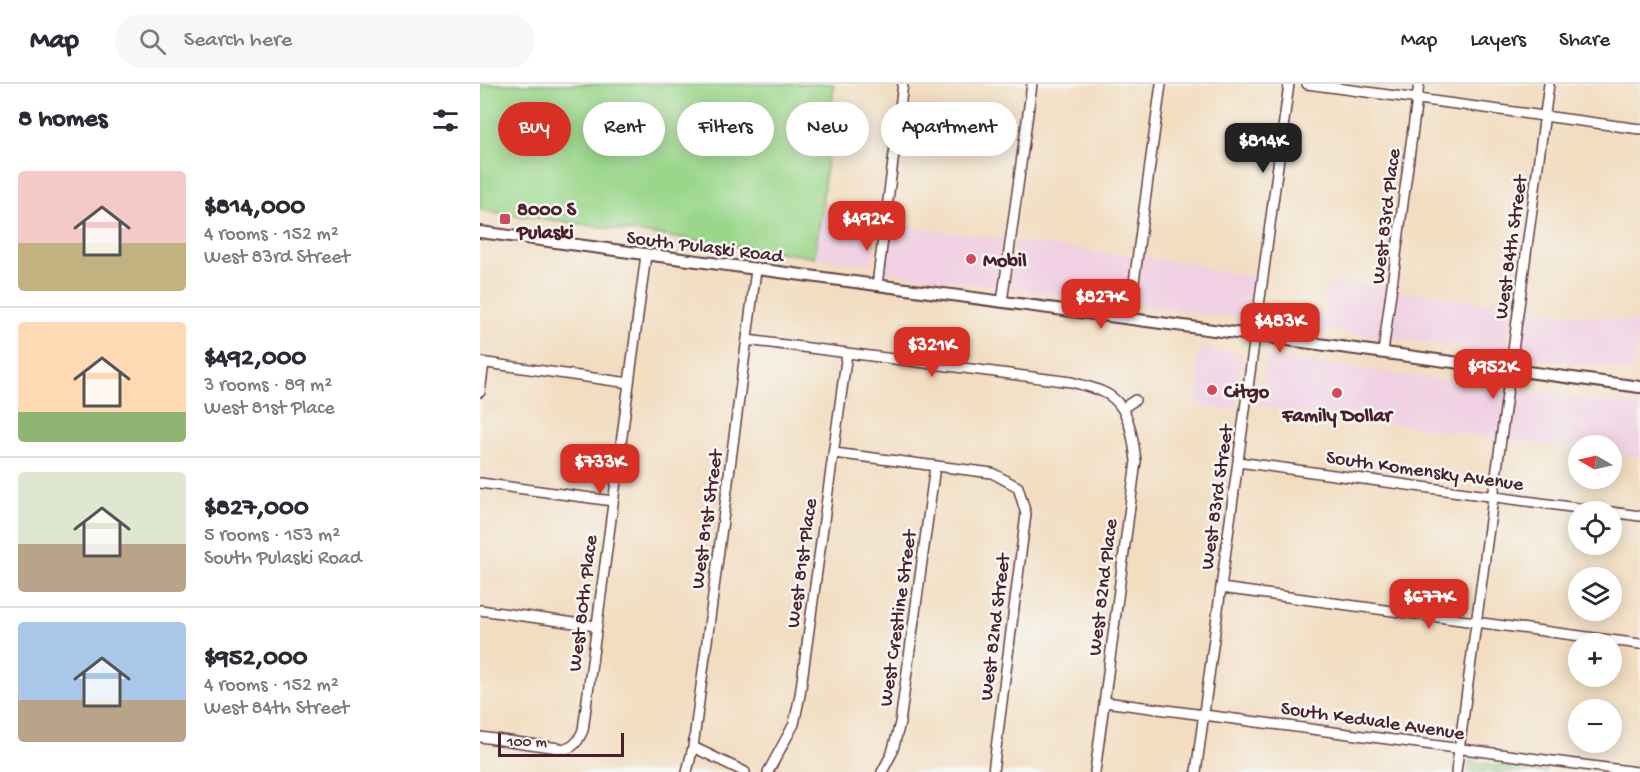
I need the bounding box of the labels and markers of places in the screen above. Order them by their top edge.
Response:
pin: $814K [1221,123,1305,174]
place label: 8000 S Pulaski [516,200,577,246]
pin: $492K [825,201,909,252]
marker: 8000 S Pulaski [498,212,512,226]
place label: Mobil [983,251,1027,274]
marker: Mobil [964,252,978,266]
pin: $827K [1059,279,1143,330]
pin: $483K [1238,303,1322,354]
pin: $321K [890,327,974,378]
pin: $952K [1451,349,1535,400]
place label: Citgo [1223,382,1270,405]
marker: Citgo [1205,383,1219,397]
marker: Family Dollar [1330,386,1344,400]
place label: Family Dollar [1281,406,1394,429]
pin: $733K [558,444,642,495]
pin: $677K [1387,579,1471,630]

